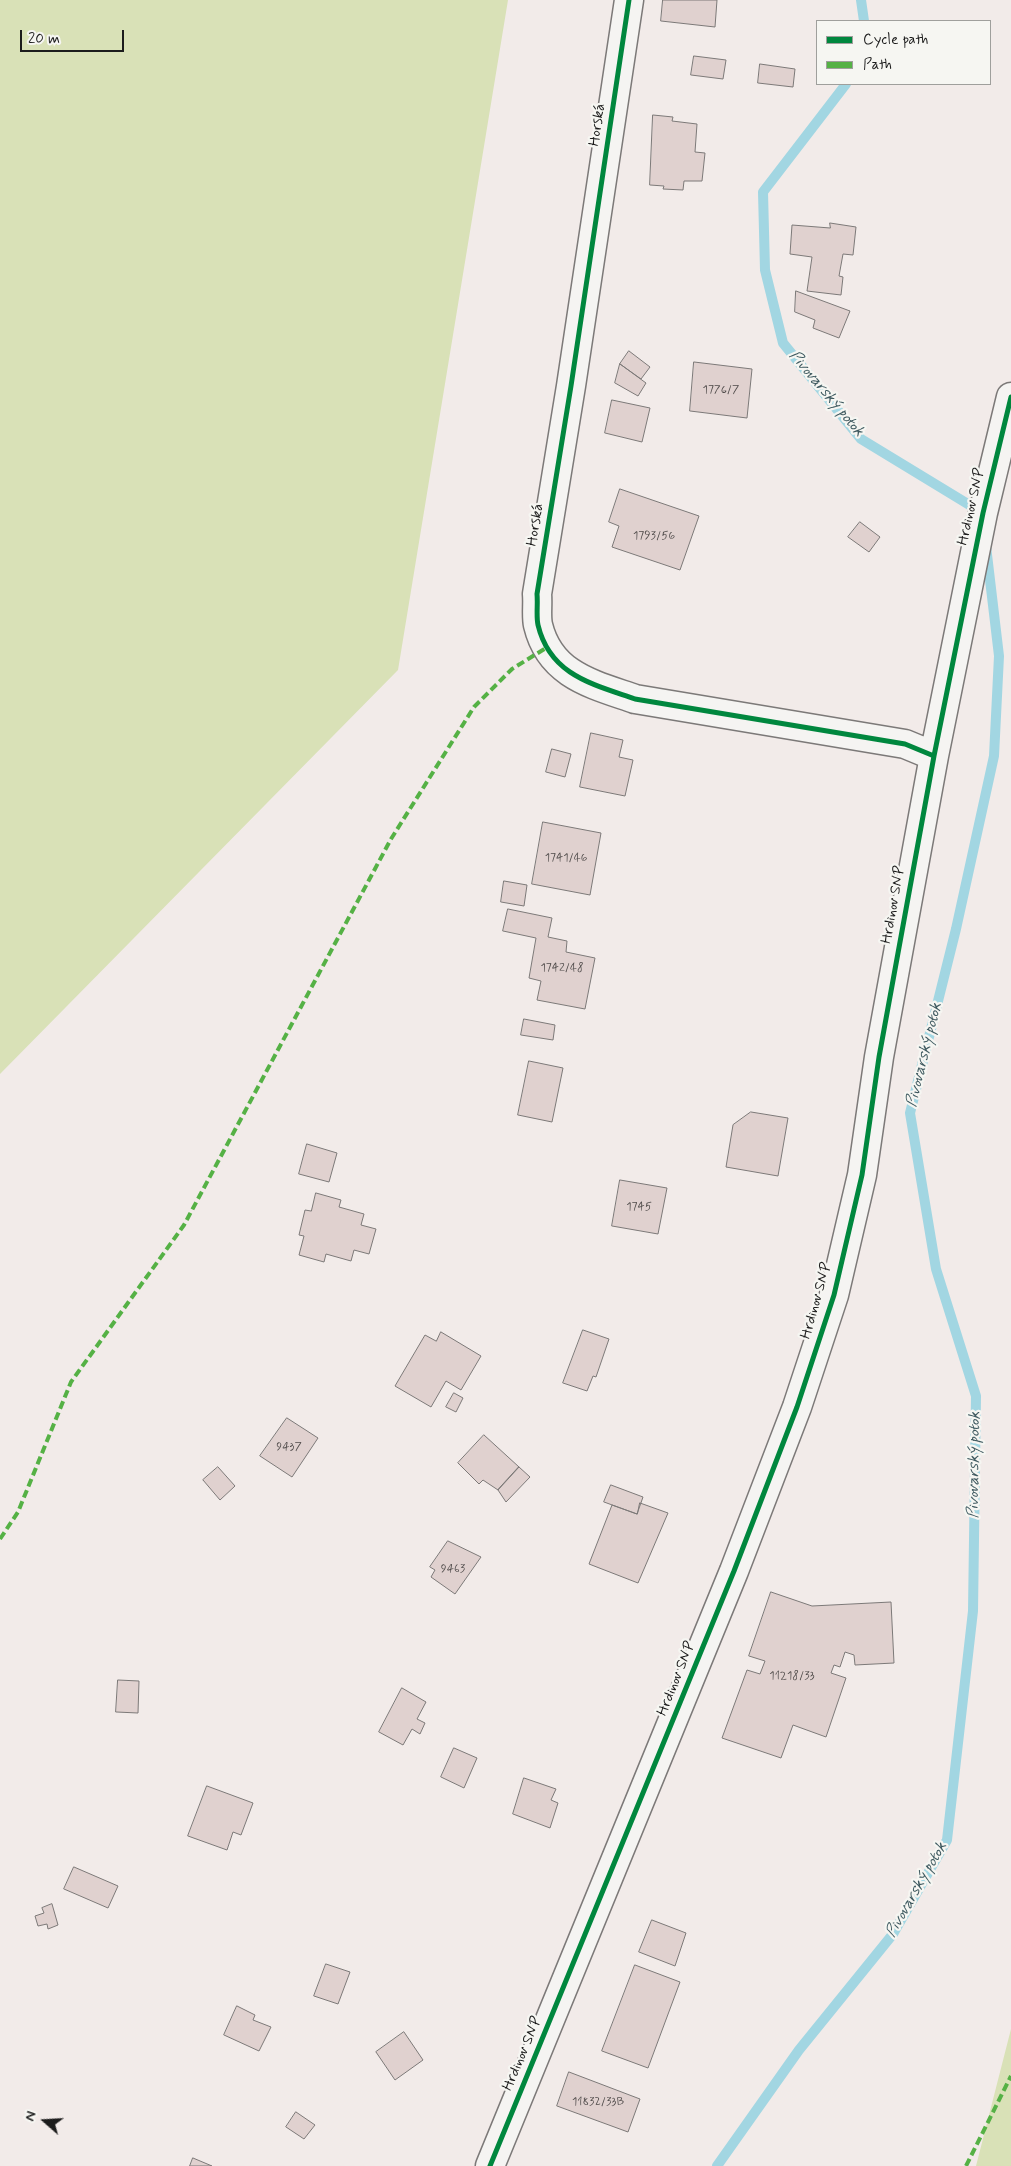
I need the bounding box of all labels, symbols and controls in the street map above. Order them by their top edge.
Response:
scale bar [22,20,126,52]
legend [816,20,991,85]
text: 20 m [28,29,60,49]
text: Cycle path [863,30,928,50]
text: Path [863,55,892,75]
street label: Horská [586,102,610,148]
water label: Pivovarský potok [784,347,868,441]
house number: 1776/7 [703,383,739,397]
street label: Hrdinov SNP [954,467,990,547]
street label: Horská [524,502,548,548]
house number: 1793/56 [633,529,675,543]
house number: 1741/46 [545,851,587,865]
street label: Hrdinov SNP [878,865,910,945]
house number: 1742/48 [540,961,584,975]
water label: Pivovarský potok [903,1001,947,1109]
house number: 1745 [626,1200,652,1214]
street label: Hrdinov SNP [798,1261,836,1341]
water label: Pivovarský potok [964,1411,986,1519]
house number: 9437 [276,1440,302,1454]
house number: 9463 [441,1562,465,1576]
street label: Hrdinov SNP [654,1639,700,1719]
house number: 11218/33 [769,1669,815,1683]
water label: Pivovarský potok [882,1839,952,1941]
street label: Hrdinov SNP [499,2014,547,2094]
house number: 11832/33B [572,2095,624,2109]
north arrow [20,2096,70,2146]
text: N [21,2109,41,2123]

